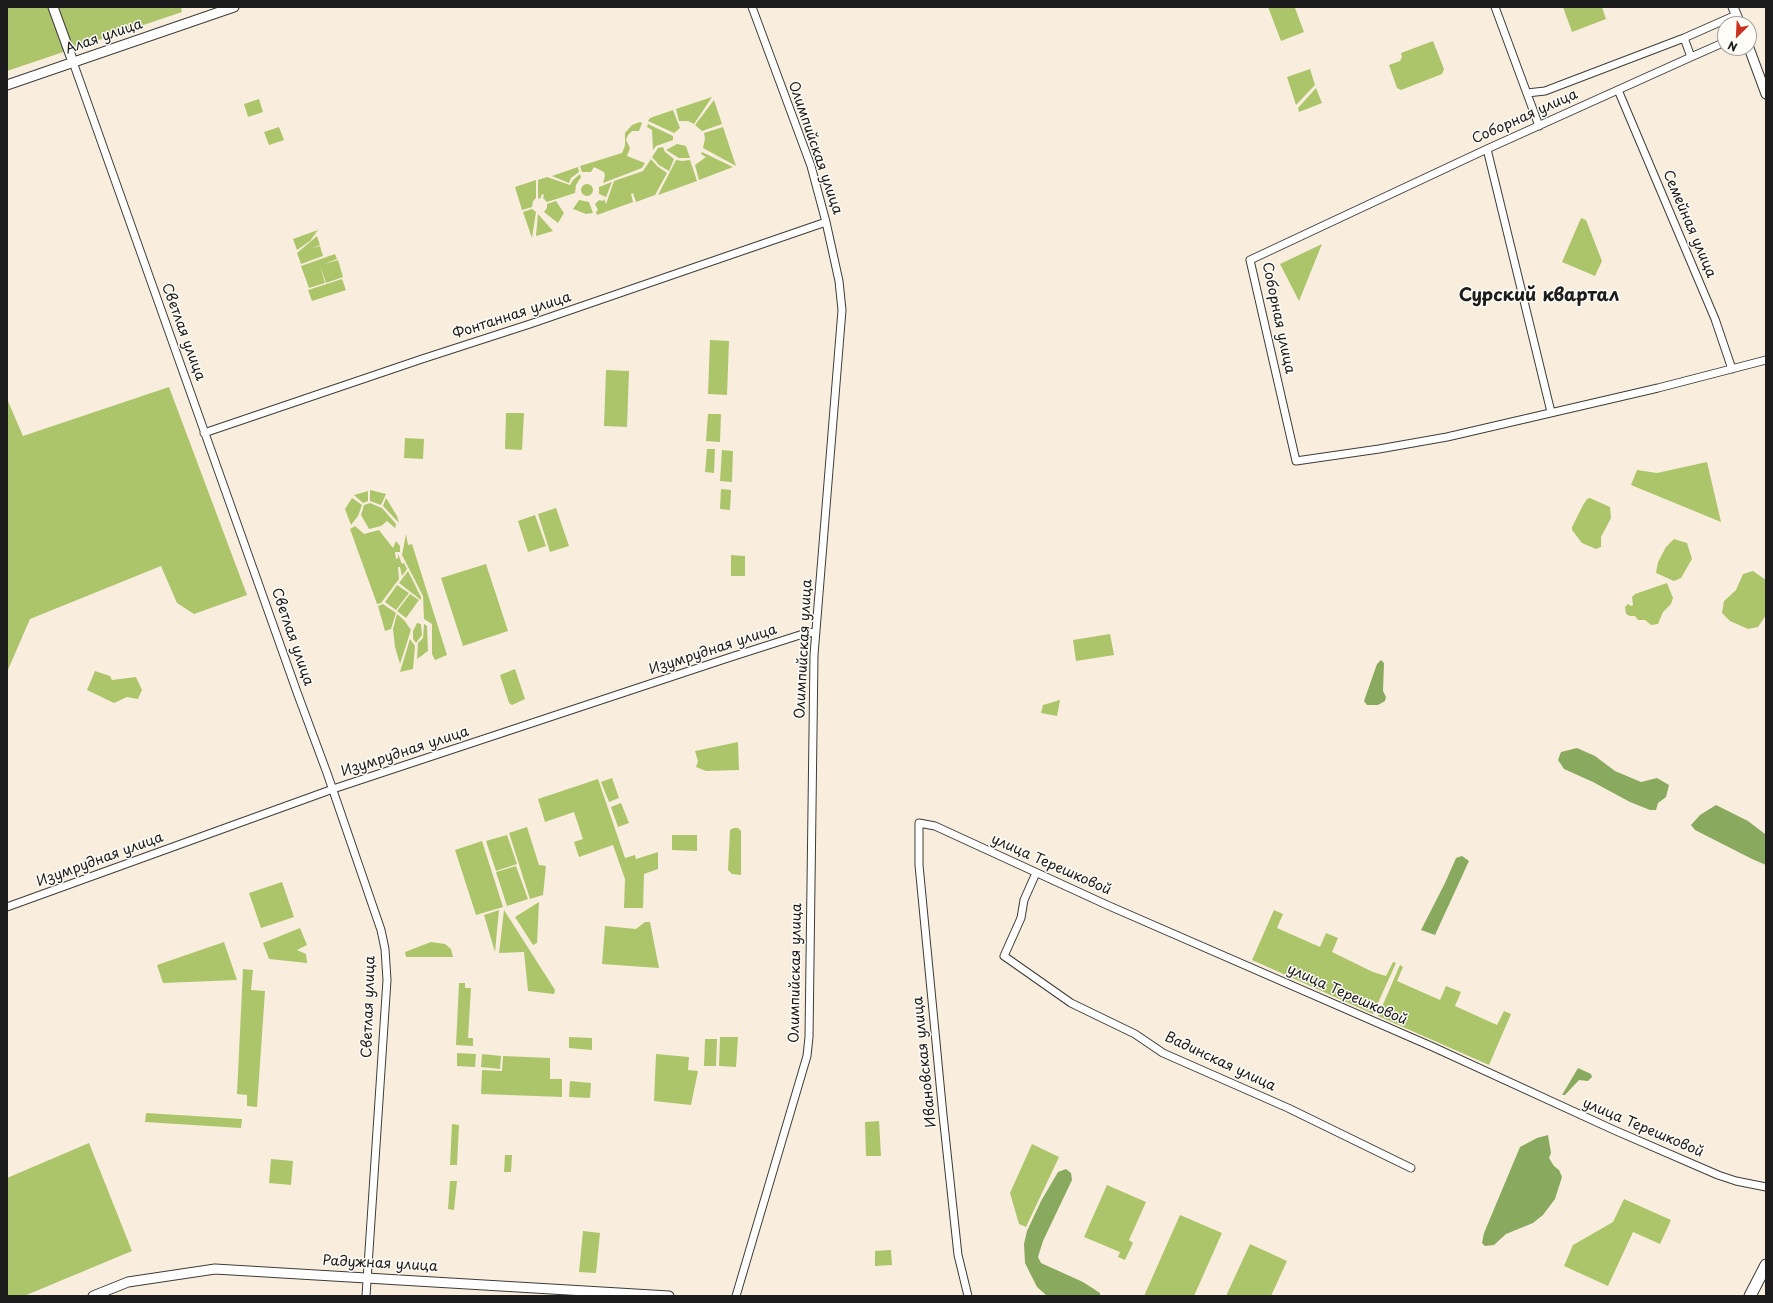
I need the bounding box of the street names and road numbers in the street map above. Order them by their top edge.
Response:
street label: Алая улица [63,16,145,58]
street label: Олимпийская улица [784,79,846,217]
street label: Соборная улица [1470,86,1580,148]
street label: Семейная улица [1659,168,1719,280]
street label: Соборная улица [1258,261,1298,375]
street label: Светлая улица [158,281,208,383]
street label: Фонтанная улица [451,289,573,343]
street label: Олимпийская улица [792,579,816,719]
street label: Светлая улица [267,586,317,688]
street label: Изумрудная улица [647,621,779,679]
street label: Изумрудная улица [339,723,471,781]
street label: Изумрудная улица [34,829,166,891]
street label: улица Терешковой [988,831,1114,899]
street label: Олимпийская улица [786,903,806,1043]
street label: Светлая улица [359,956,379,1058]
street label: улица Терешковой [1284,961,1410,1029]
street label: Ивановская улица [910,996,940,1128]
street label: Вадинская улица [1162,1029,1278,1095]
street label: улица Терешковой [1580,1095,1706,1161]
street label: Радужная улица [322,1253,438,1275]

